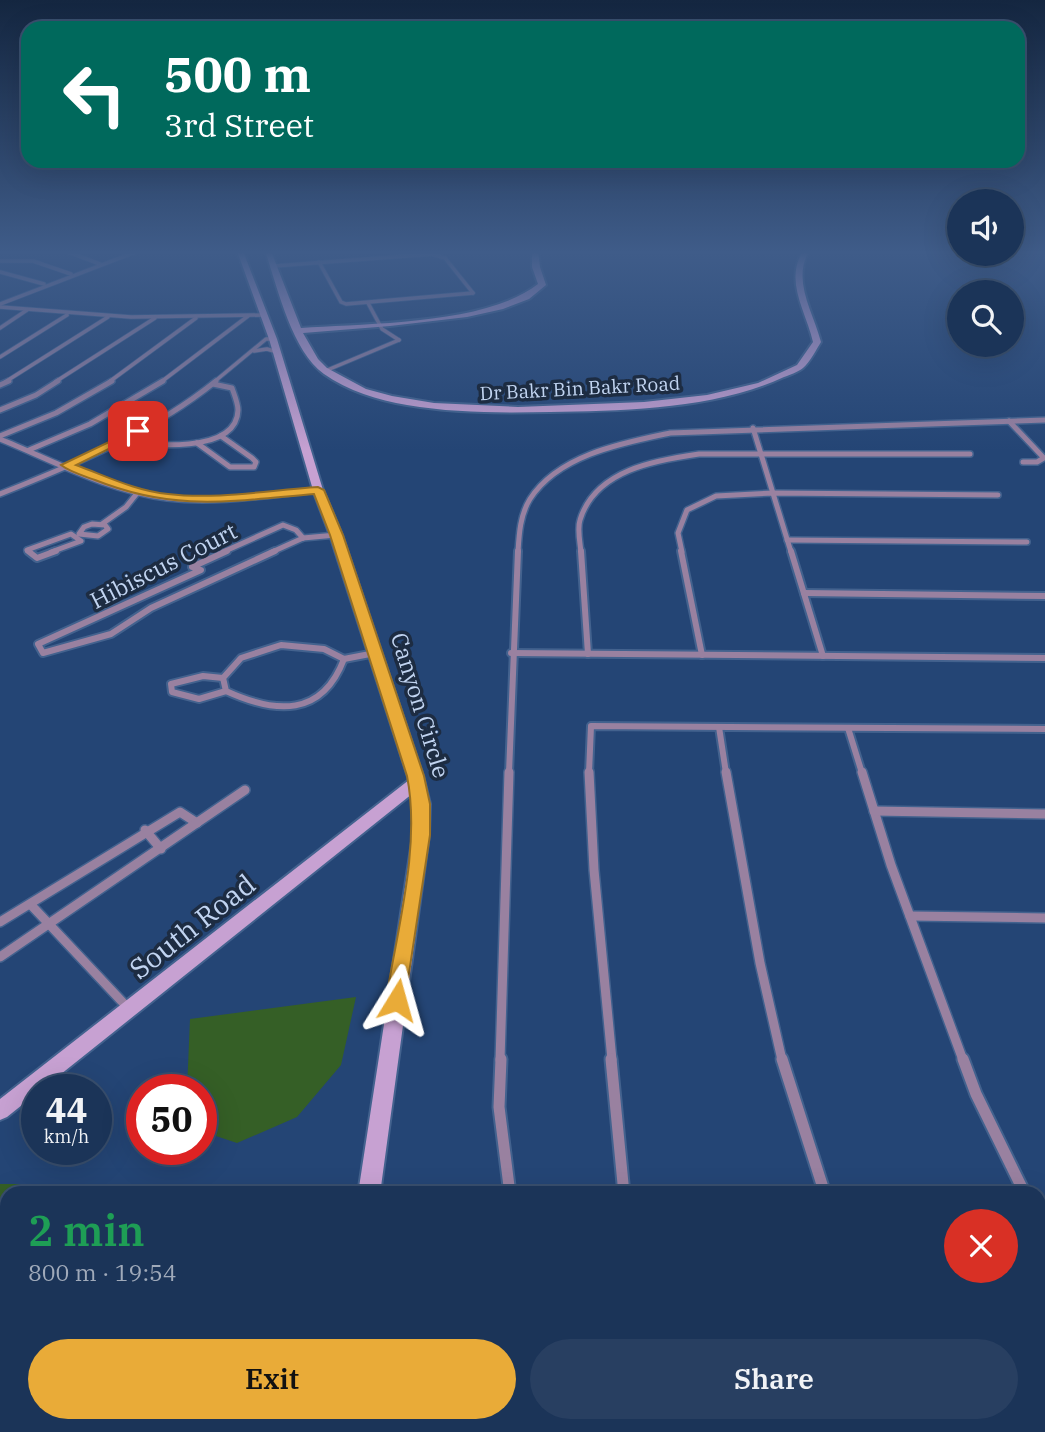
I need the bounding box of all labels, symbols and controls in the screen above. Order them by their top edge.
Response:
text: 500 m [164,42,311,105]
icon: left [49,49,140,140]
text: 3rd Street [164,104,314,146]
map controls [947,189,1024,357]
button: sound [947,189,1024,266]
button: search [947,280,1024,357]
street label: Dr Bakr Bin Bakr Road [479,371,681,405]
pin [108,401,168,461]
icon: arrive [119,412,157,450]
street label: Hibiscus Court [85,515,241,615]
street label: Canyon Circle [385,629,457,781]
street label: South Road [121,865,263,987]
position arrow [360,963,434,1037]
speed limit sign: 50 [126,1074,217,1165]
text: 44 [45,1087,88,1133]
text: km/h [44,1125,89,1148]
text: 2 min [28,1203,145,1258]
button: close [944,1209,1018,1283]
text: 800 m · 19:54 [28,1257,177,1287]
button: Exit [28,1339,516,1419]
button: Share [530,1339,1018,1419]

